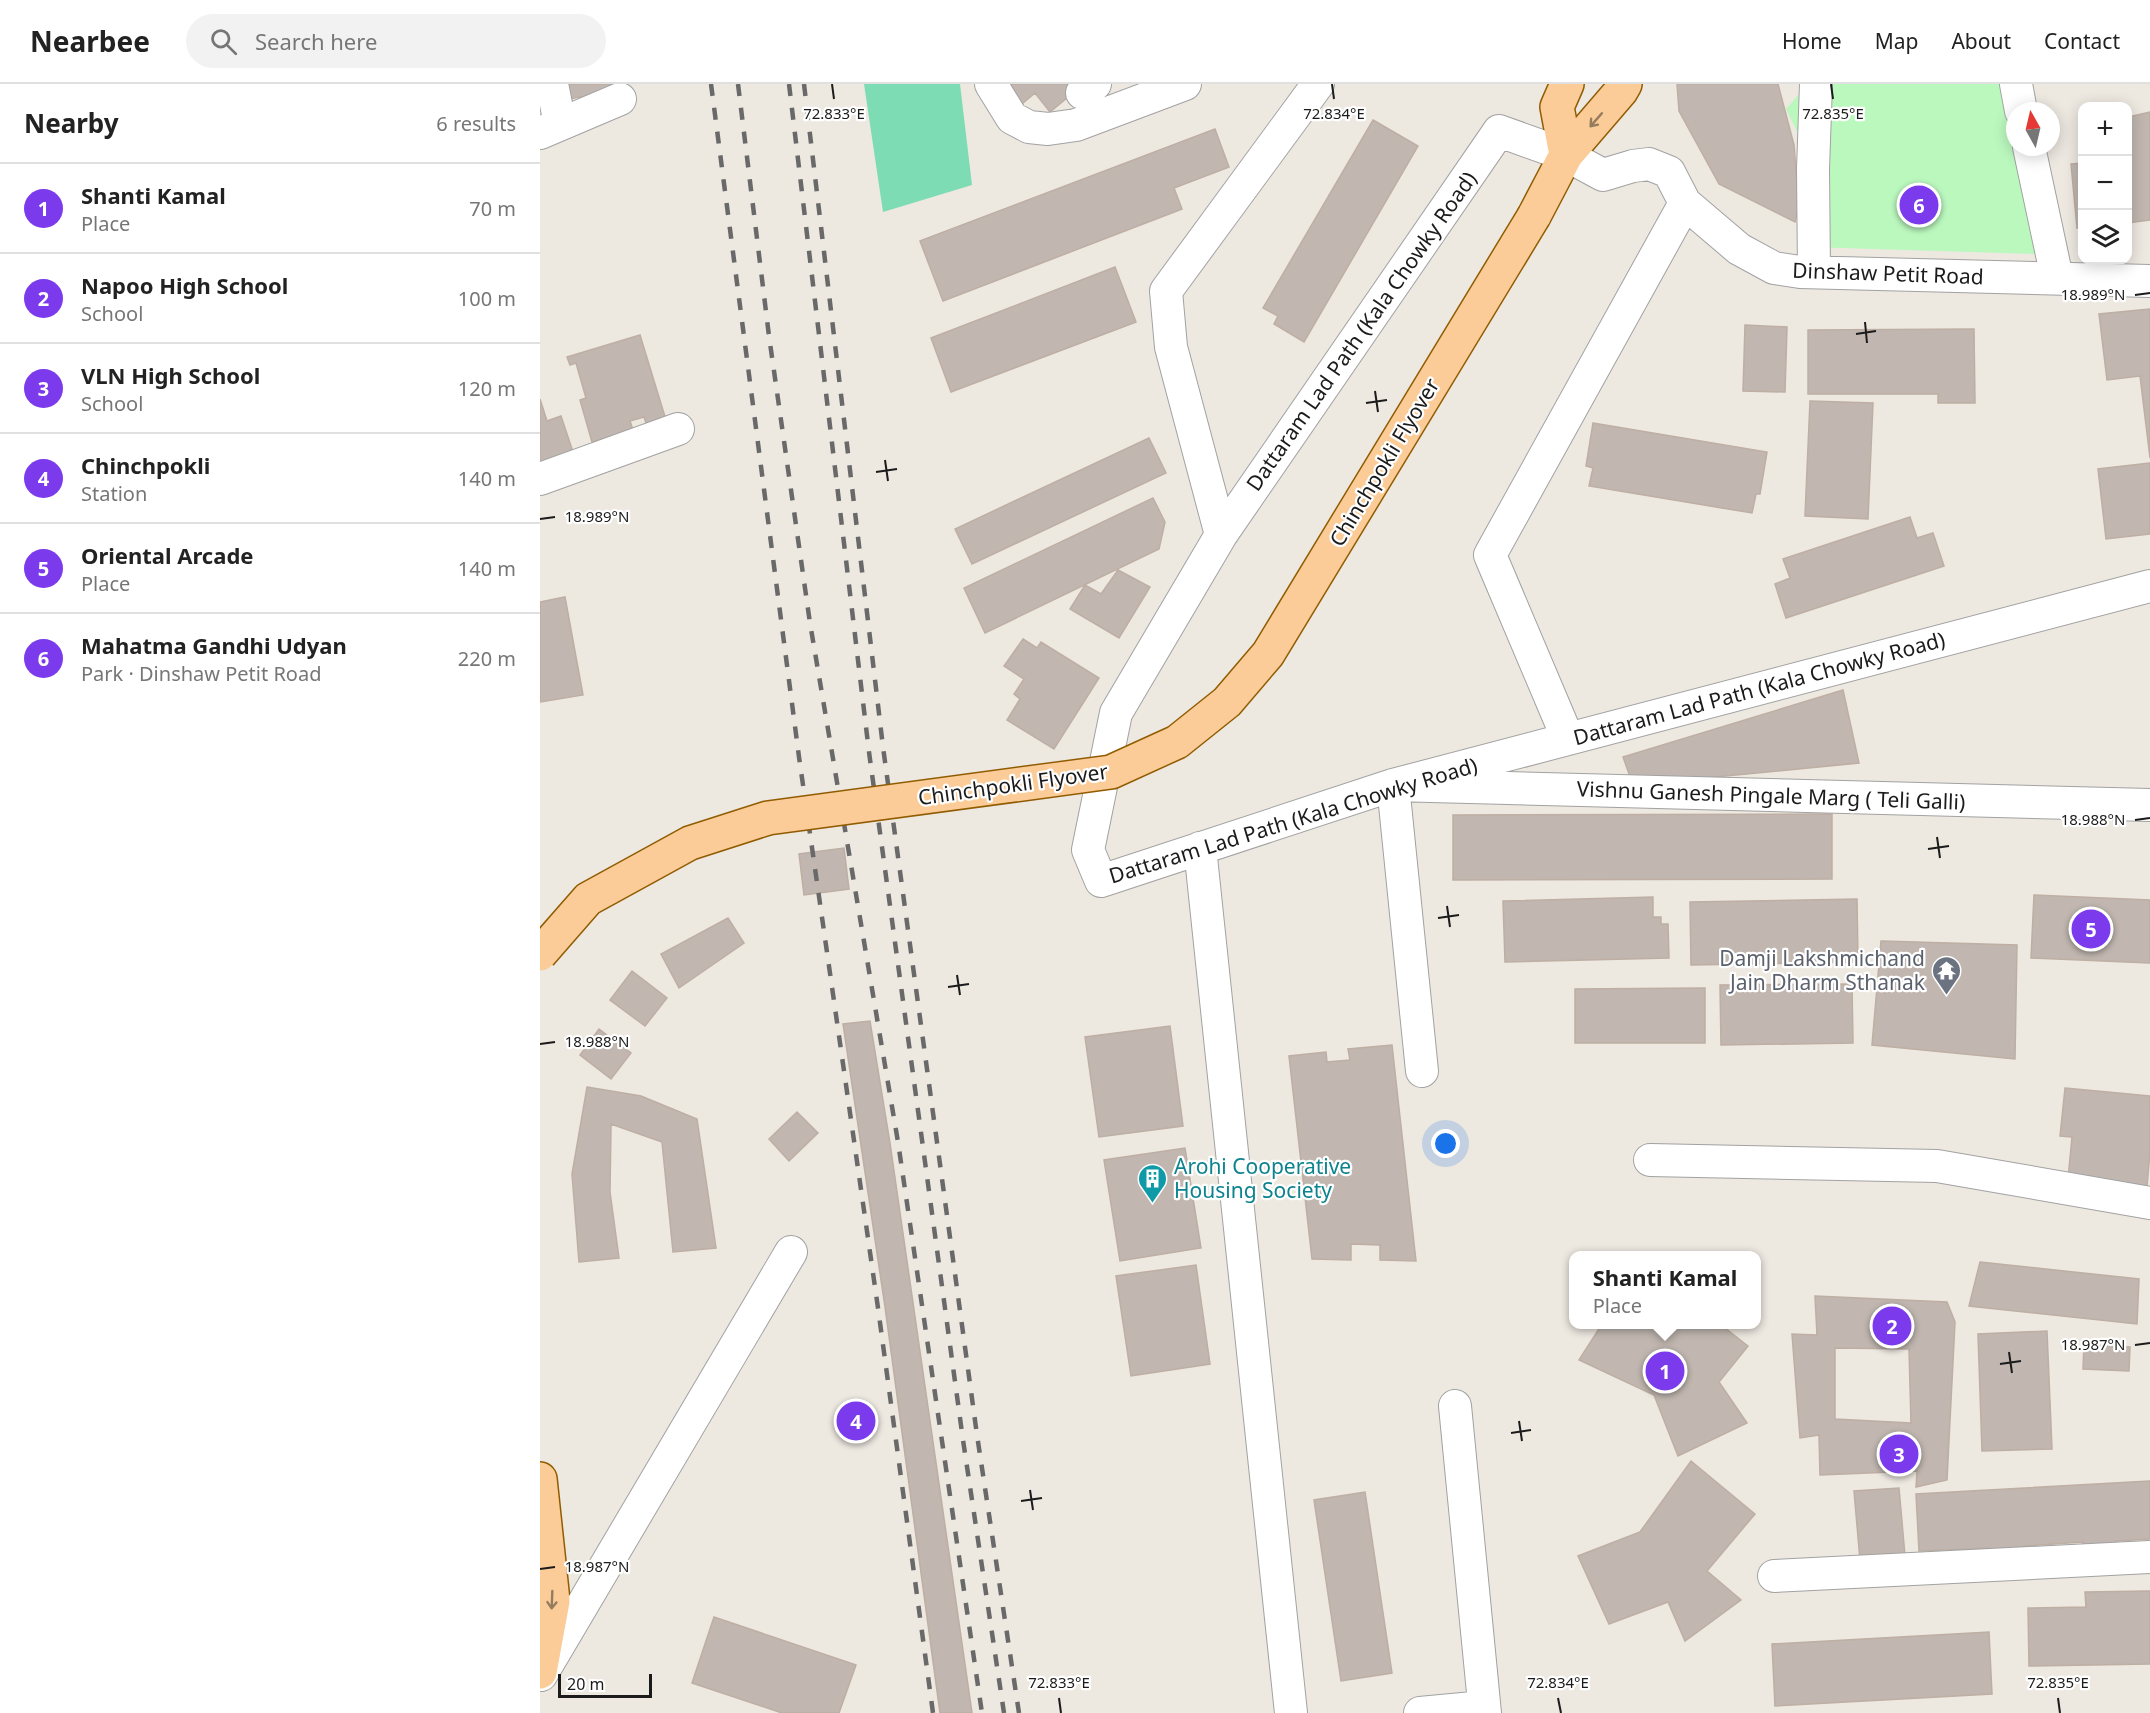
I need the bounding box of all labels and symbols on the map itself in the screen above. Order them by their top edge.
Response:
north arrow [2006,102,2060,156]
text: 72.833°E [803,103,865,123]
text: 72.834°E [1303,103,1365,123]
text: 72.835°E [1802,103,1864,123]
one-way arrow [1589,112,1603,127]
street label: Dattaram Lad Path (Kala Chowky Road) [1239,166,1483,496]
pin: 6 [1900,182,1938,228]
street label: Dinshaw Petit Road [1792,256,1984,290]
text: 18.989°N [2061,284,2125,304]
street label: Chinchpokli Flyover [1323,373,1445,551]
text: 18.989°N [565,506,629,526]
street label: Dattaram Lad Path (Kala Chowky Road) [1570,625,1948,751]
street label: Dattaram Lad Path (Kala Chowky Road) [1105,751,1481,889]
street label: Chinchpokli Flyover [916,757,1110,811]
street label: Vishnu Ganesh Pingale Marg ( Teli Galli) [1576,774,1966,816]
text: 18.988°N [2061,809,2125,829]
pin: 5 [2072,906,2110,952]
place label: Damji Lakshmichand Jain Dharm Sthanak [1719,944,1926,996]
temple icon: Damji Lakshmichand Jain Dharm Sthanak [1930,954,1962,996]
text: 18.988°N [565,1031,629,1051]
your location [1431,1129,1460,1158]
place label: Arohi Cooperative Housing Society [1174,1152,1351,1204]
building icon: Arohi Cooperative Housing Society [1137,1162,1169,1204]
pin: 2 [1872,1304,1912,1348]
text: 18.987°N [2061,1334,2125,1354]
pin: 1 [1646,1348,1684,1394]
pin: 4 [836,1398,876,1444]
pin: 3 [1880,1432,1918,1476]
text: 18.987°N [565,1556,629,1576]
one-way arrow [546,1589,557,1609]
scale bar [558,1671,652,1698]
text: 72.833°E [1028,1672,1090,1692]
text: 72.834°E [1527,1672,1589,1692]
text: 72.835°E [2027,1672,2089,1692]

